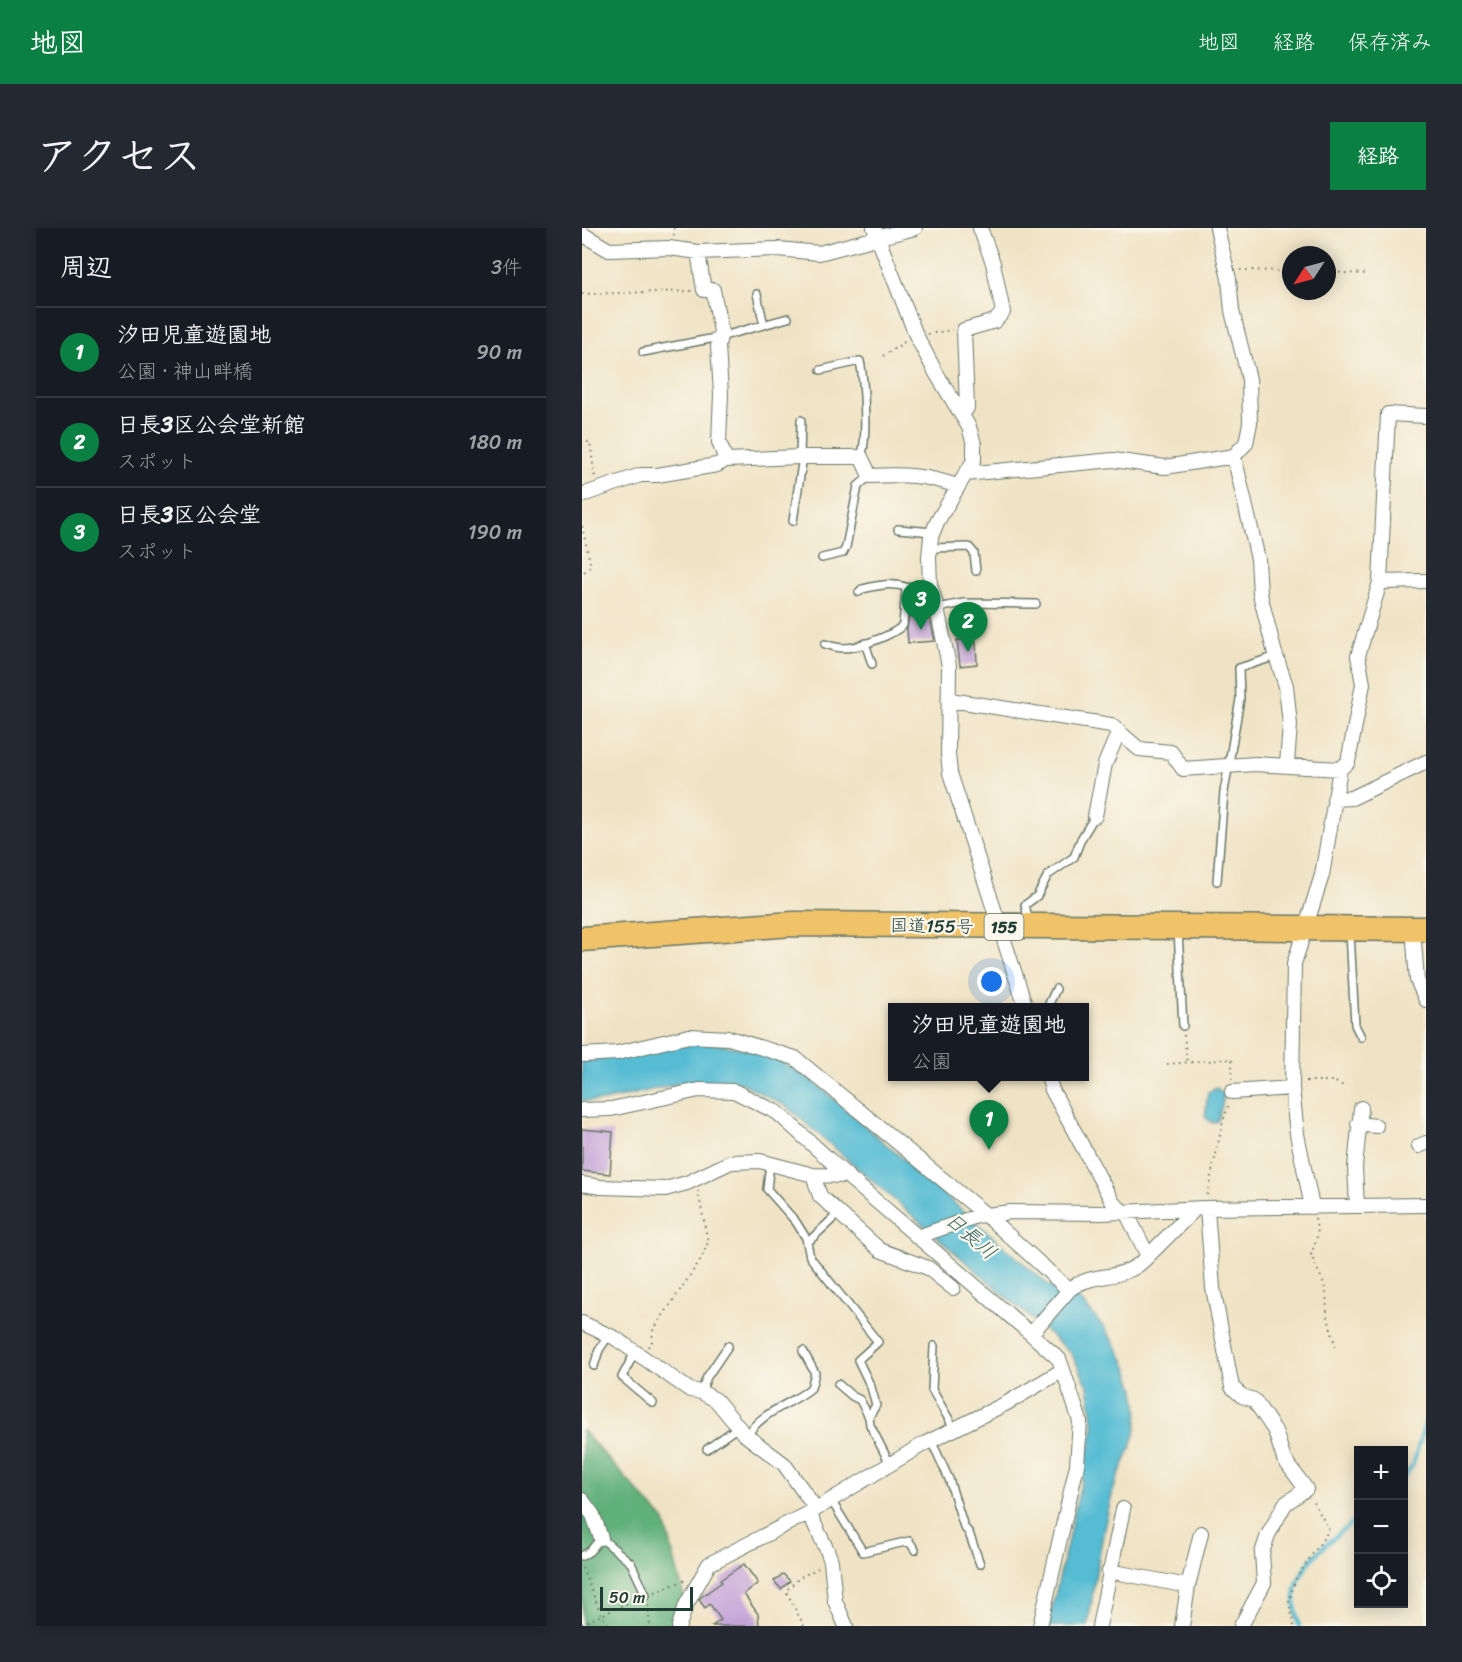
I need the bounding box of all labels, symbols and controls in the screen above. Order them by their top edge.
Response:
text: 地図 [30,18,86,67]
text: 地図 [1198,23,1240,61]
text: 経路 [1273,23,1315,61]
text: 保存済み [1348,23,1432,61]
text: アクセス [36,119,201,193]
button: 経路 [1330,122,1426,190]
text: 周辺 [60,244,112,290]
north arrow [1282,246,1336,300]
text: 3件 [491,250,522,285]
text: 汐田児童遊園地 [117,315,271,354]
text: 1 [75,335,84,370]
text: 90 m [477,335,522,370]
text: 公園 · 神山畔橋 [117,354,253,389]
text: 日長3区公会堂新館 [117,405,305,444]
text: 2 [74,425,85,460]
text: 180 m [468,425,522,460]
text: スポット [117,444,197,479]
text: 日長3区公会堂 [117,495,261,534]
text: 3 [74,515,85,550]
text: 190 m [468,515,522,550]
text: スポット [117,534,197,569]
pin: 3 [902,580,940,630]
pin: 2 [948,602,988,652]
street label: 国道155号 [890,909,974,943]
road number: 155 [984,914,1024,940]
your location [977,967,1006,996]
popup [888,1003,1089,1081]
text: 汐田児童遊園地 [911,1005,1066,1044]
text: 公園 [911,1044,951,1079]
pin: 1 [970,1100,1008,1150]
water label: 日長川 [937,1203,1005,1269]
map controls [1354,1446,1408,1608]
button: + [1354,1446,1408,1500]
button: − [1354,1500,1408,1554]
button: locate [1354,1554,1408,1608]
text: 50 m [609,1583,645,1612]
scale bar [600,1584,693,1612]

